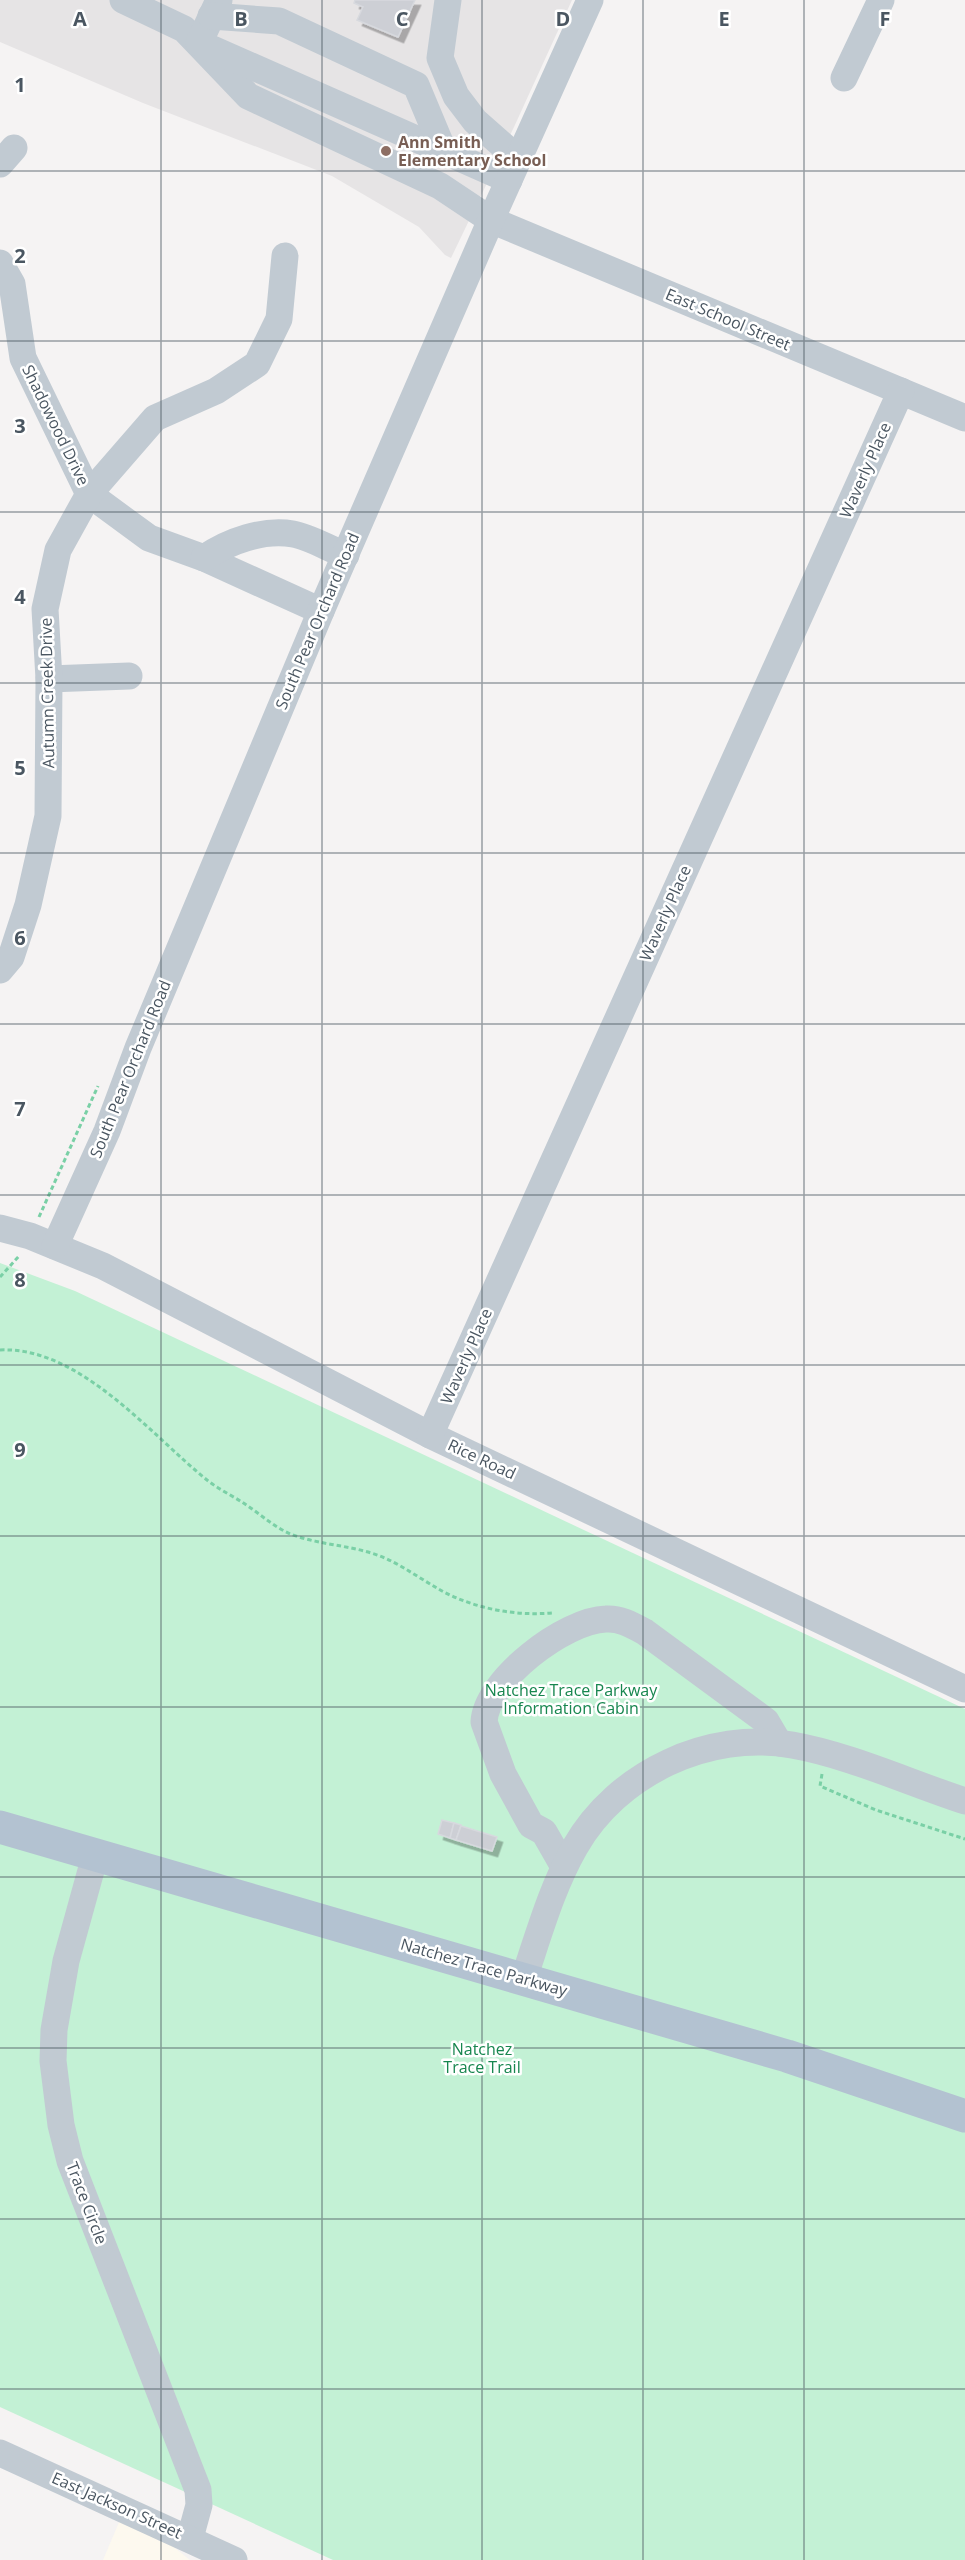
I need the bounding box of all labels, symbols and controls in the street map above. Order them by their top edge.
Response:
text: A [73,5,87,32]
text: B [234,5,248,32]
text: C [396,5,409,32]
text: D [556,5,570,32]
text: E [718,5,730,32]
text: F [880,5,890,32]
text: 1 [14,71,26,98]
place label: Ann Smith Elementary School [398,131,546,171]
marker: Ann Smith Elementary School [379,144,393,158]
text: 2 [14,242,26,269]
street label: East School Street [662,283,794,355]
street label: Shadowood Drive [17,361,95,489]
text: 3 [14,412,26,439]
street label: Waverly Place [834,419,896,521]
street label: South Pear Orchard Road [270,529,364,713]
text: 4 [14,583,26,610]
street label: Autumn Creek Drive [35,618,59,768]
text: 5 [14,754,26,781]
street label: Waverly Place [634,862,696,964]
text: 6 [14,924,26,951]
street label: South Pear Orchard Road [84,977,176,1161]
text: 7 [14,1095,26,1122]
text: 8 [14,1266,26,1293]
street label: Waverly Place [435,1305,497,1407]
street label: Rice Road [444,1434,520,1484]
text: 9 [14,1436,26,1463]
park label: Natchez Trace Parkway Information Cabin [485,1679,658,1719]
street label: Natchez Trace Parkway [398,1933,571,2002]
park label: Natchez Trace Trail [443,2038,521,2078]
street label: Trace Circle [61,2159,113,2247]
street label: East Jackson Street [48,2466,186,2544]

